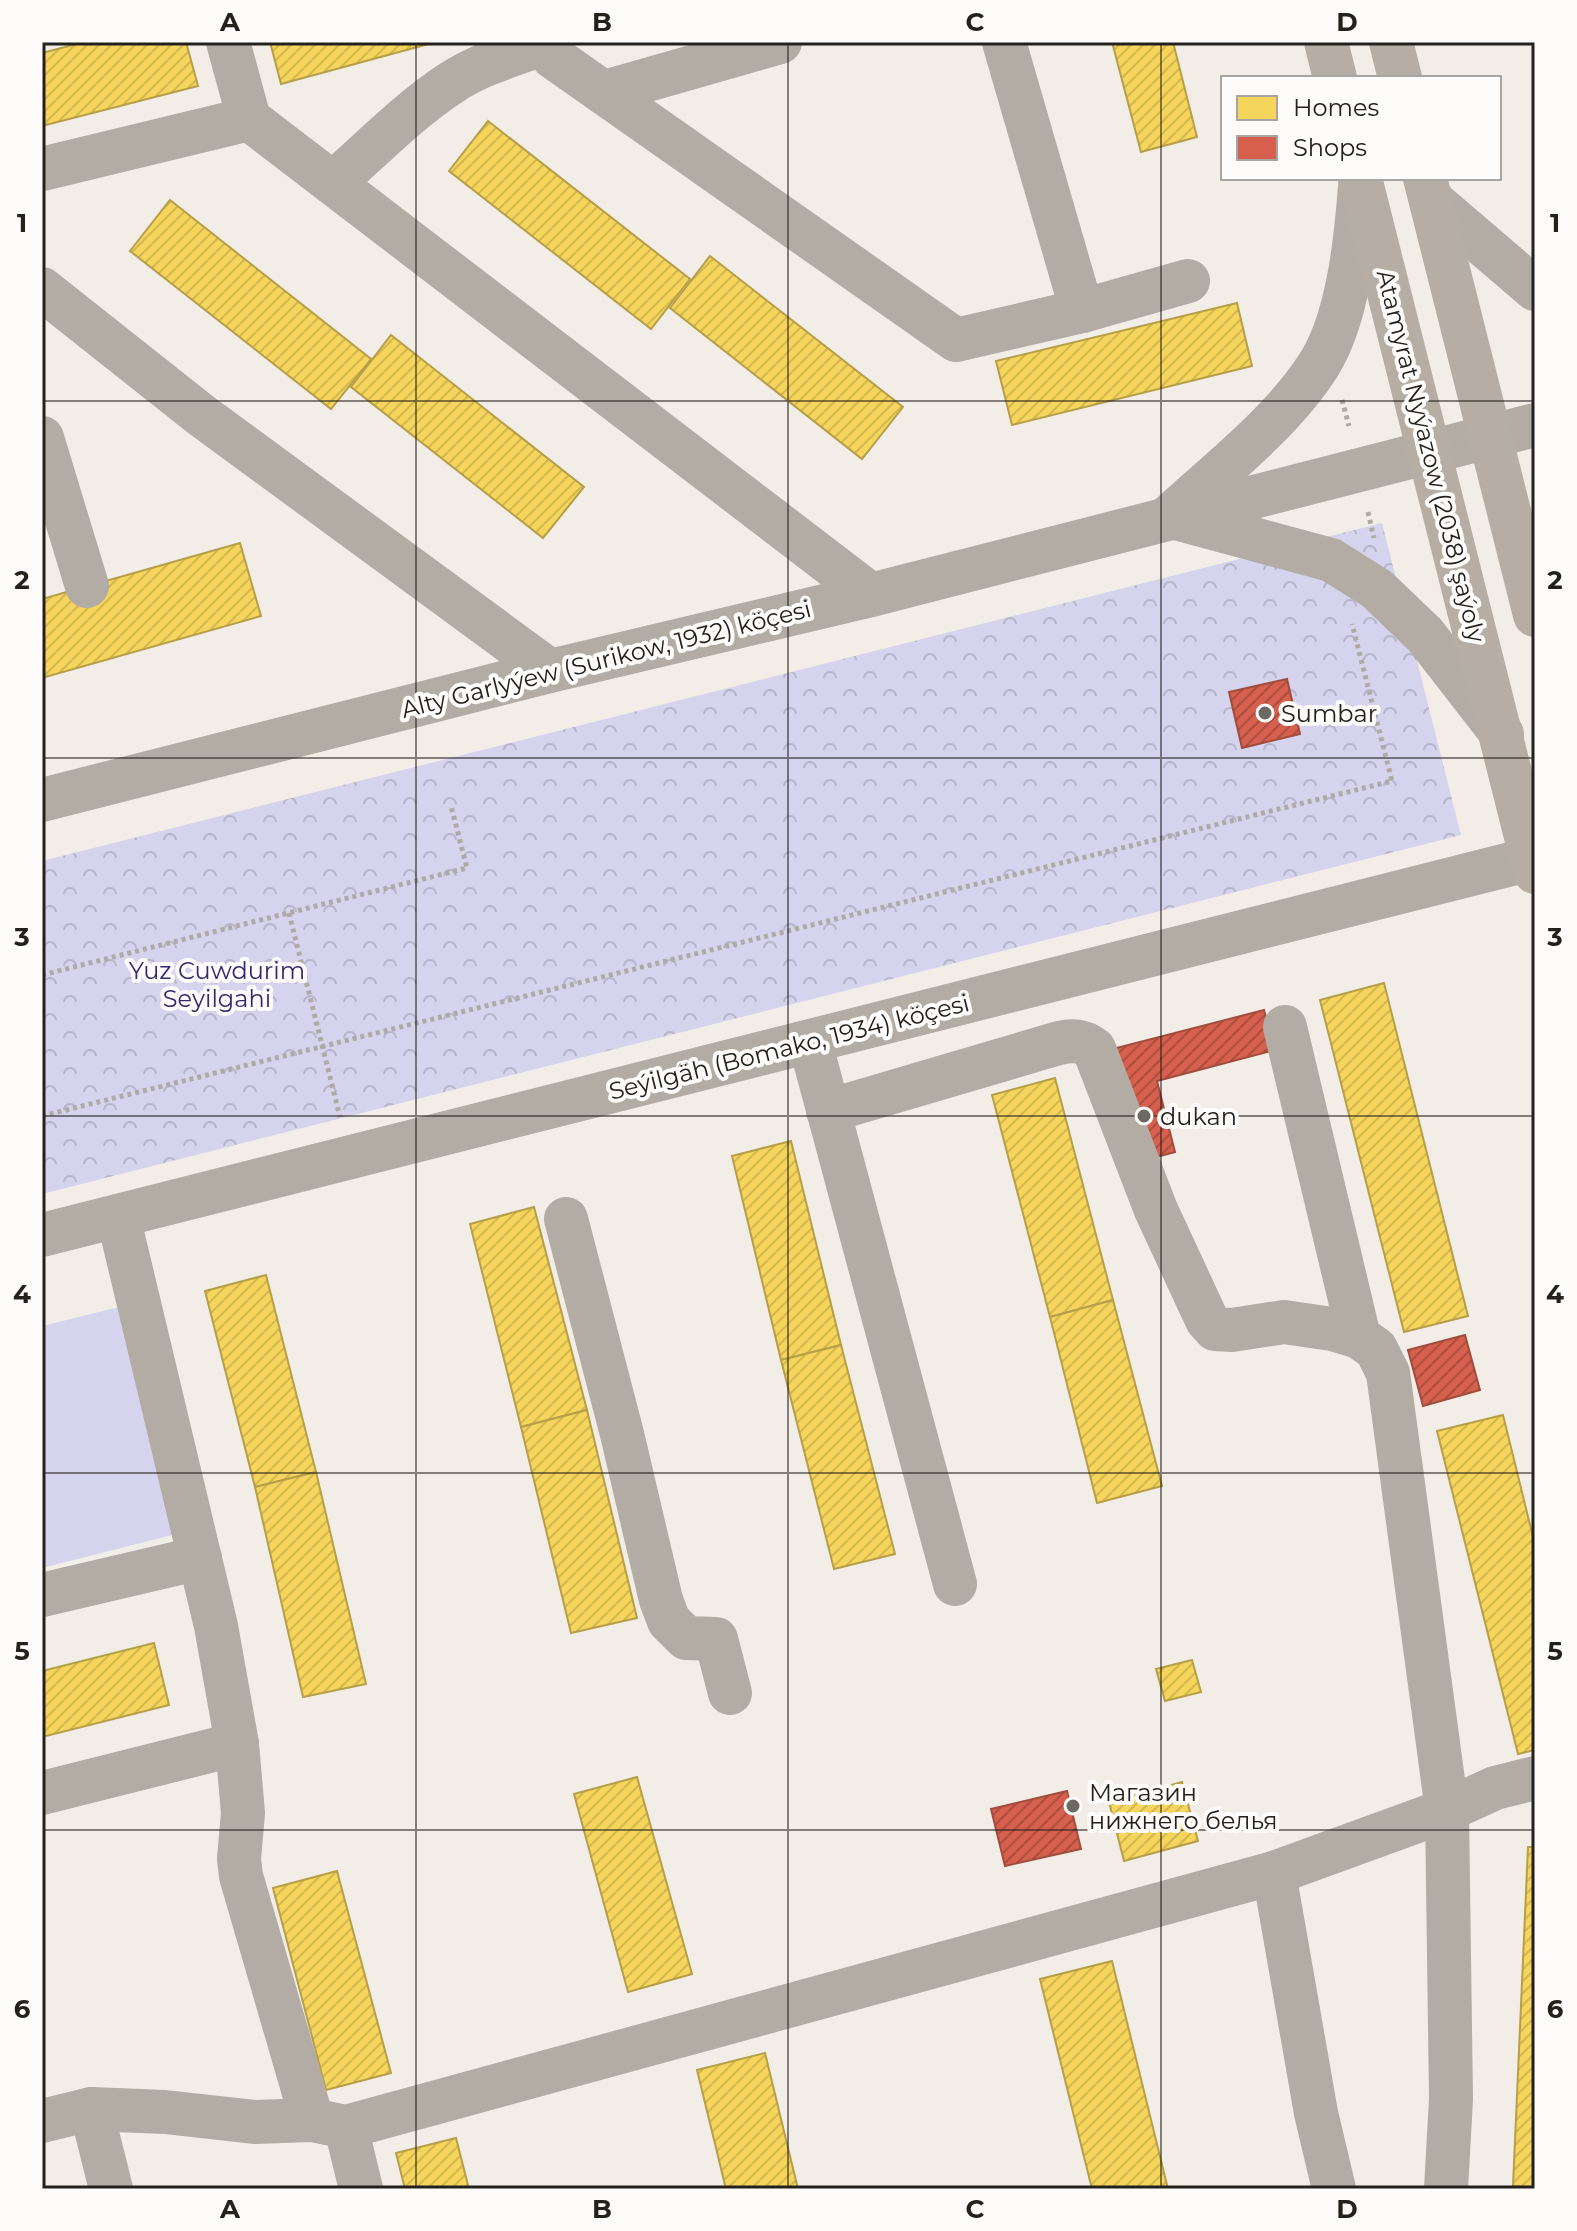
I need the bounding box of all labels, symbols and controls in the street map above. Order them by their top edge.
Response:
text: A [219,6,241,38]
text: B [592,6,612,38]
text: C [966,6,985,38]
text: D [1336,6,1358,38]
legend [1221,76,1501,180]
text: Homes [1293,93,1379,122]
text: Shops [1293,133,1367,162]
text: 1 [17,207,27,239]
text: 1 [1550,207,1560,239]
street label: Atamyrat Nyýazow (2038) şaýoly [1371,267,1491,645]
text: 2 [14,564,30,596]
text: 2 [1547,564,1563,596]
street label: Alty Garlyýew (Surikow, 1932) köçesi [398,594,814,724]
place label: Sumbar [1281,699,1377,728]
marker: Sumbar [1256,704,1274,722]
text: 3 [13,921,30,953]
text: 3 [1546,921,1563,953]
park label: Yuz Cuwdurim Seyilgahi [129,956,305,1013]
street label: Seýilgäh (Bomako, 1934) köçesi [606,988,972,1106]
place label: dukan [1160,1102,1237,1131]
marker: dukan [1135,1107,1153,1125]
text: 4 [13,1278,31,1310]
text: 4 [1546,1278,1564,1310]
text: 5 [14,1635,30,1667]
text: 5 [1547,1635,1563,1667]
place label: Магазин нижнего белья [1089,1778,1278,1835]
marker: Магазин нижнего белья [1064,1797,1082,1815]
text: 6 [14,1993,31,2025]
text: 6 [1547,1993,1564,2025]
text: A [219,2193,241,2225]
text: B [592,2193,612,2225]
text: C [966,2193,985,2225]
text: D [1336,2193,1358,2225]

